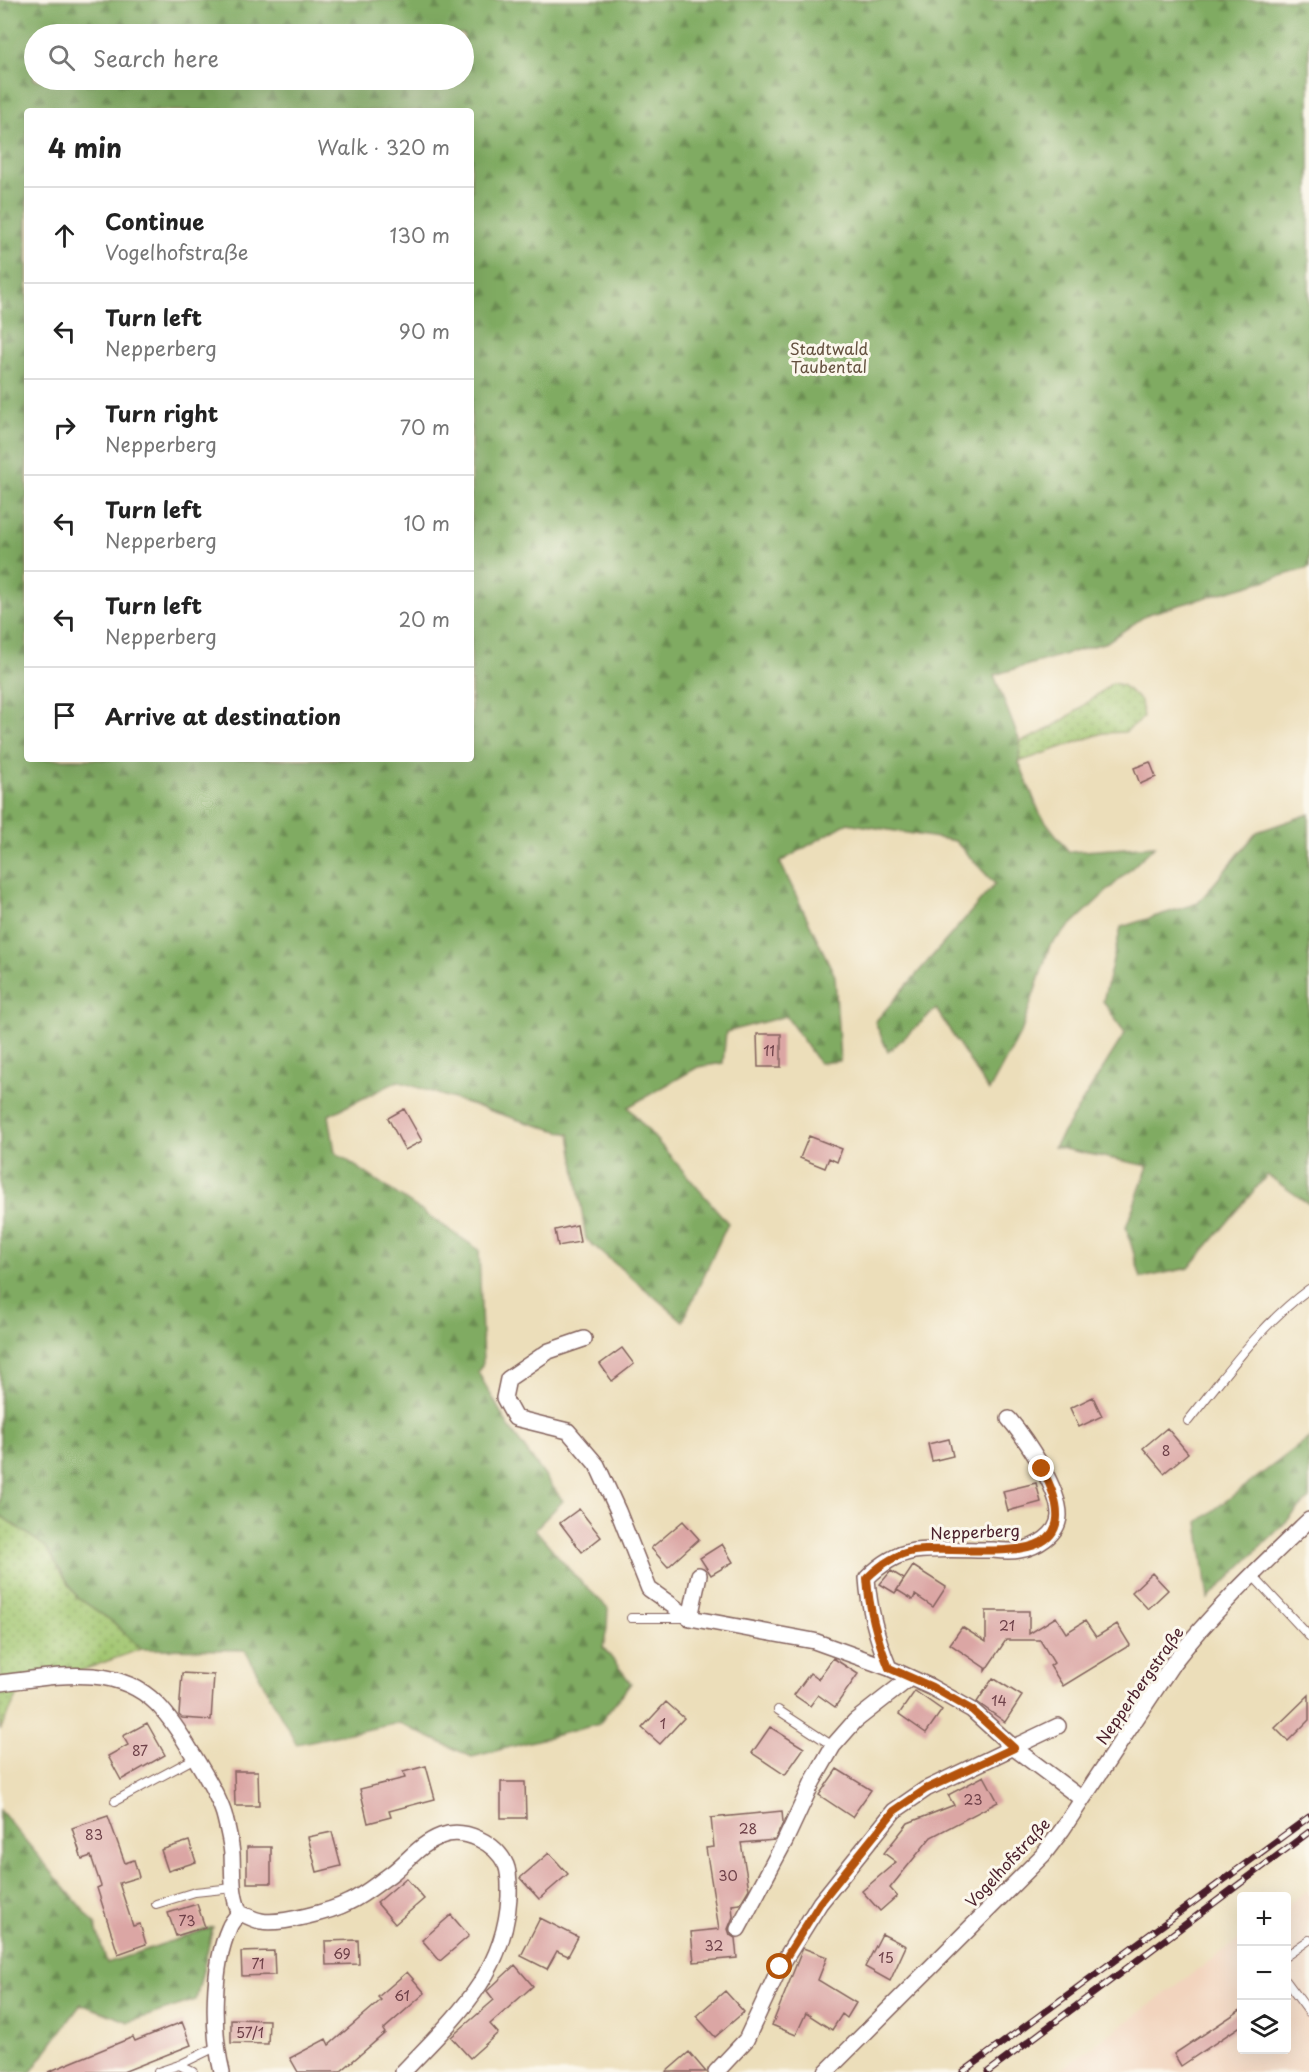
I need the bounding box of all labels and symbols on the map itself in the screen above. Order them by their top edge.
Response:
park label: Stadtwald Taubental [790,336,869,378]
house number: 11 [763,1040,775,1061]
house number: 8 [1162,1440,1170,1461]
route end [1028,1455,1054,1481]
street label: Nepperberg [930,1517,1020,1545]
house number: 21 [999,1615,1015,1636]
street label: Nepperbergstraße [1089,1621,1189,1749]
house number: 14 [991,1690,1007,1711]
house number: 1 [660,1713,666,1734]
house number: 87 [132,1740,148,1761]
house number: 23 [964,1789,982,1810]
street label: Vogelhofstraße [959,1812,1055,1912]
house number: 28 [739,1818,757,1839]
house number: 83 [85,1824,103,1845]
house number: 30 [718,1865,738,1886]
house number: 73 [179,1910,195,1931]
house number: 32 [705,1935,723,1956]
house number: 69 [333,1943,351,1964]
house number: 15 [878,1947,894,1968]
house number: 71 [251,1953,265,1974]
route start [766,1953,792,1979]
house number: 61 [394,1985,410,2006]
house number: 57/1 [236,2022,264,2043]

